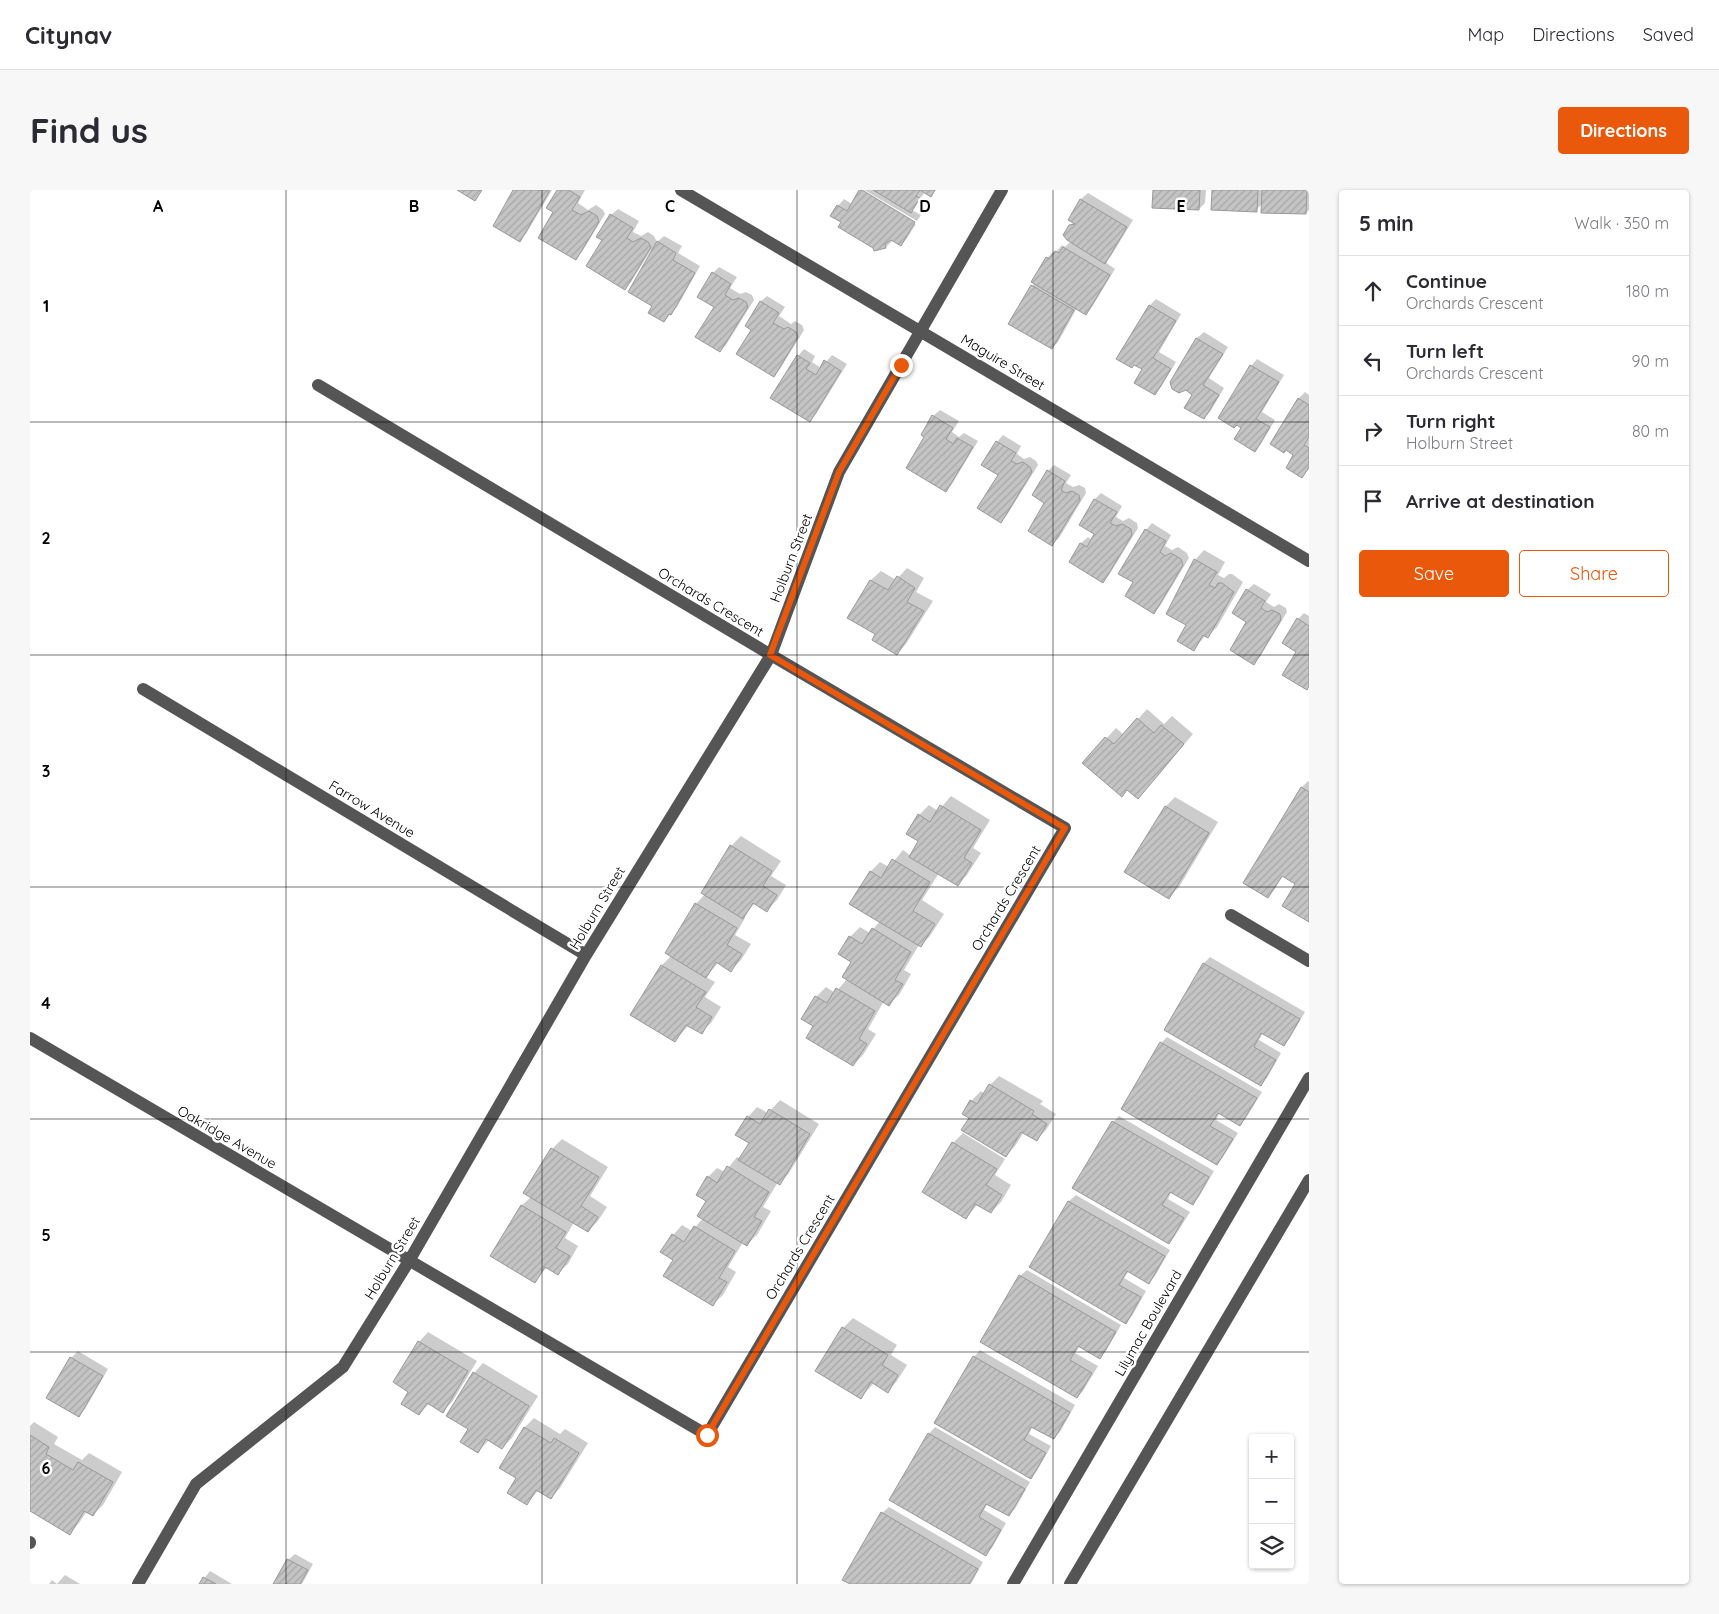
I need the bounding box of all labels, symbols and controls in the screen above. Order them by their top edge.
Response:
text: Citynav [25,20,112,50]
text: Map [1467,23,1504,46]
text: Directions [1532,23,1615,46]
text: Saved [1643,23,1694,46]
button: Directions [1558,107,1689,154]
text: Find us [30,108,148,152]
text: A [153,196,164,216]
text: B [409,196,419,216]
text: C [665,196,675,216]
text: D [919,196,931,216]
text: E [1176,196,1186,216]
text: 5 min [1359,210,1414,236]
text: Walk · 350 m [1574,213,1669,233]
text: Continue [1406,269,1487,293]
icon: ahead [1359,277,1387,305]
text: 180 m [1626,281,1669,301]
text: Orchards Crescent [1406,293,1543,313]
text: 1 [43,296,49,316]
street label: Maguire Street [958,330,1048,394]
text: Turn left [1406,339,1484,363]
icon: left [1359,347,1387,375]
text: 90 m [1632,351,1669,371]
route end [890,354,913,377]
text: Orchards Crescent [1406,363,1543,383]
text: Turn right [1406,409,1495,433]
icon: right [1359,417,1387,445]
text: 80 m [1632,421,1669,441]
text: Holburn Street [1406,433,1513,453]
icon: arrive [1359,487,1387,515]
text: Arrive at destination [1406,489,1595,513]
street label: Holburn Street [766,511,816,605]
text: 2 [41,528,51,548]
button: Save [1359,550,1509,597]
button: Share [1519,550,1669,597]
street label: Orchards Crescent [655,563,767,641]
text: 3 [42,761,50,781]
street label: Farrow Avenue [326,776,418,842]
street label: Orchards Crescent [967,842,1045,954]
street label: Holburn Street [565,863,629,953]
text: 4 [41,993,51,1013]
street label: Oakridge Avenue [174,1101,280,1173]
street label: Orchards Crescent [761,1191,839,1303]
street label: Holburn Street [360,1213,424,1303]
text: 5 [41,1225,51,1245]
street label: Lilymac Boulevard [1110,1267,1186,1379]
route start [696,1424,719,1447]
map controls [1249,1434,1294,1569]
button: + [1249,1434,1294,1479]
text: 6 [42,1458,51,1478]
button: − [1249,1479,1294,1524]
button: layers [1249,1524,1294,1569]

